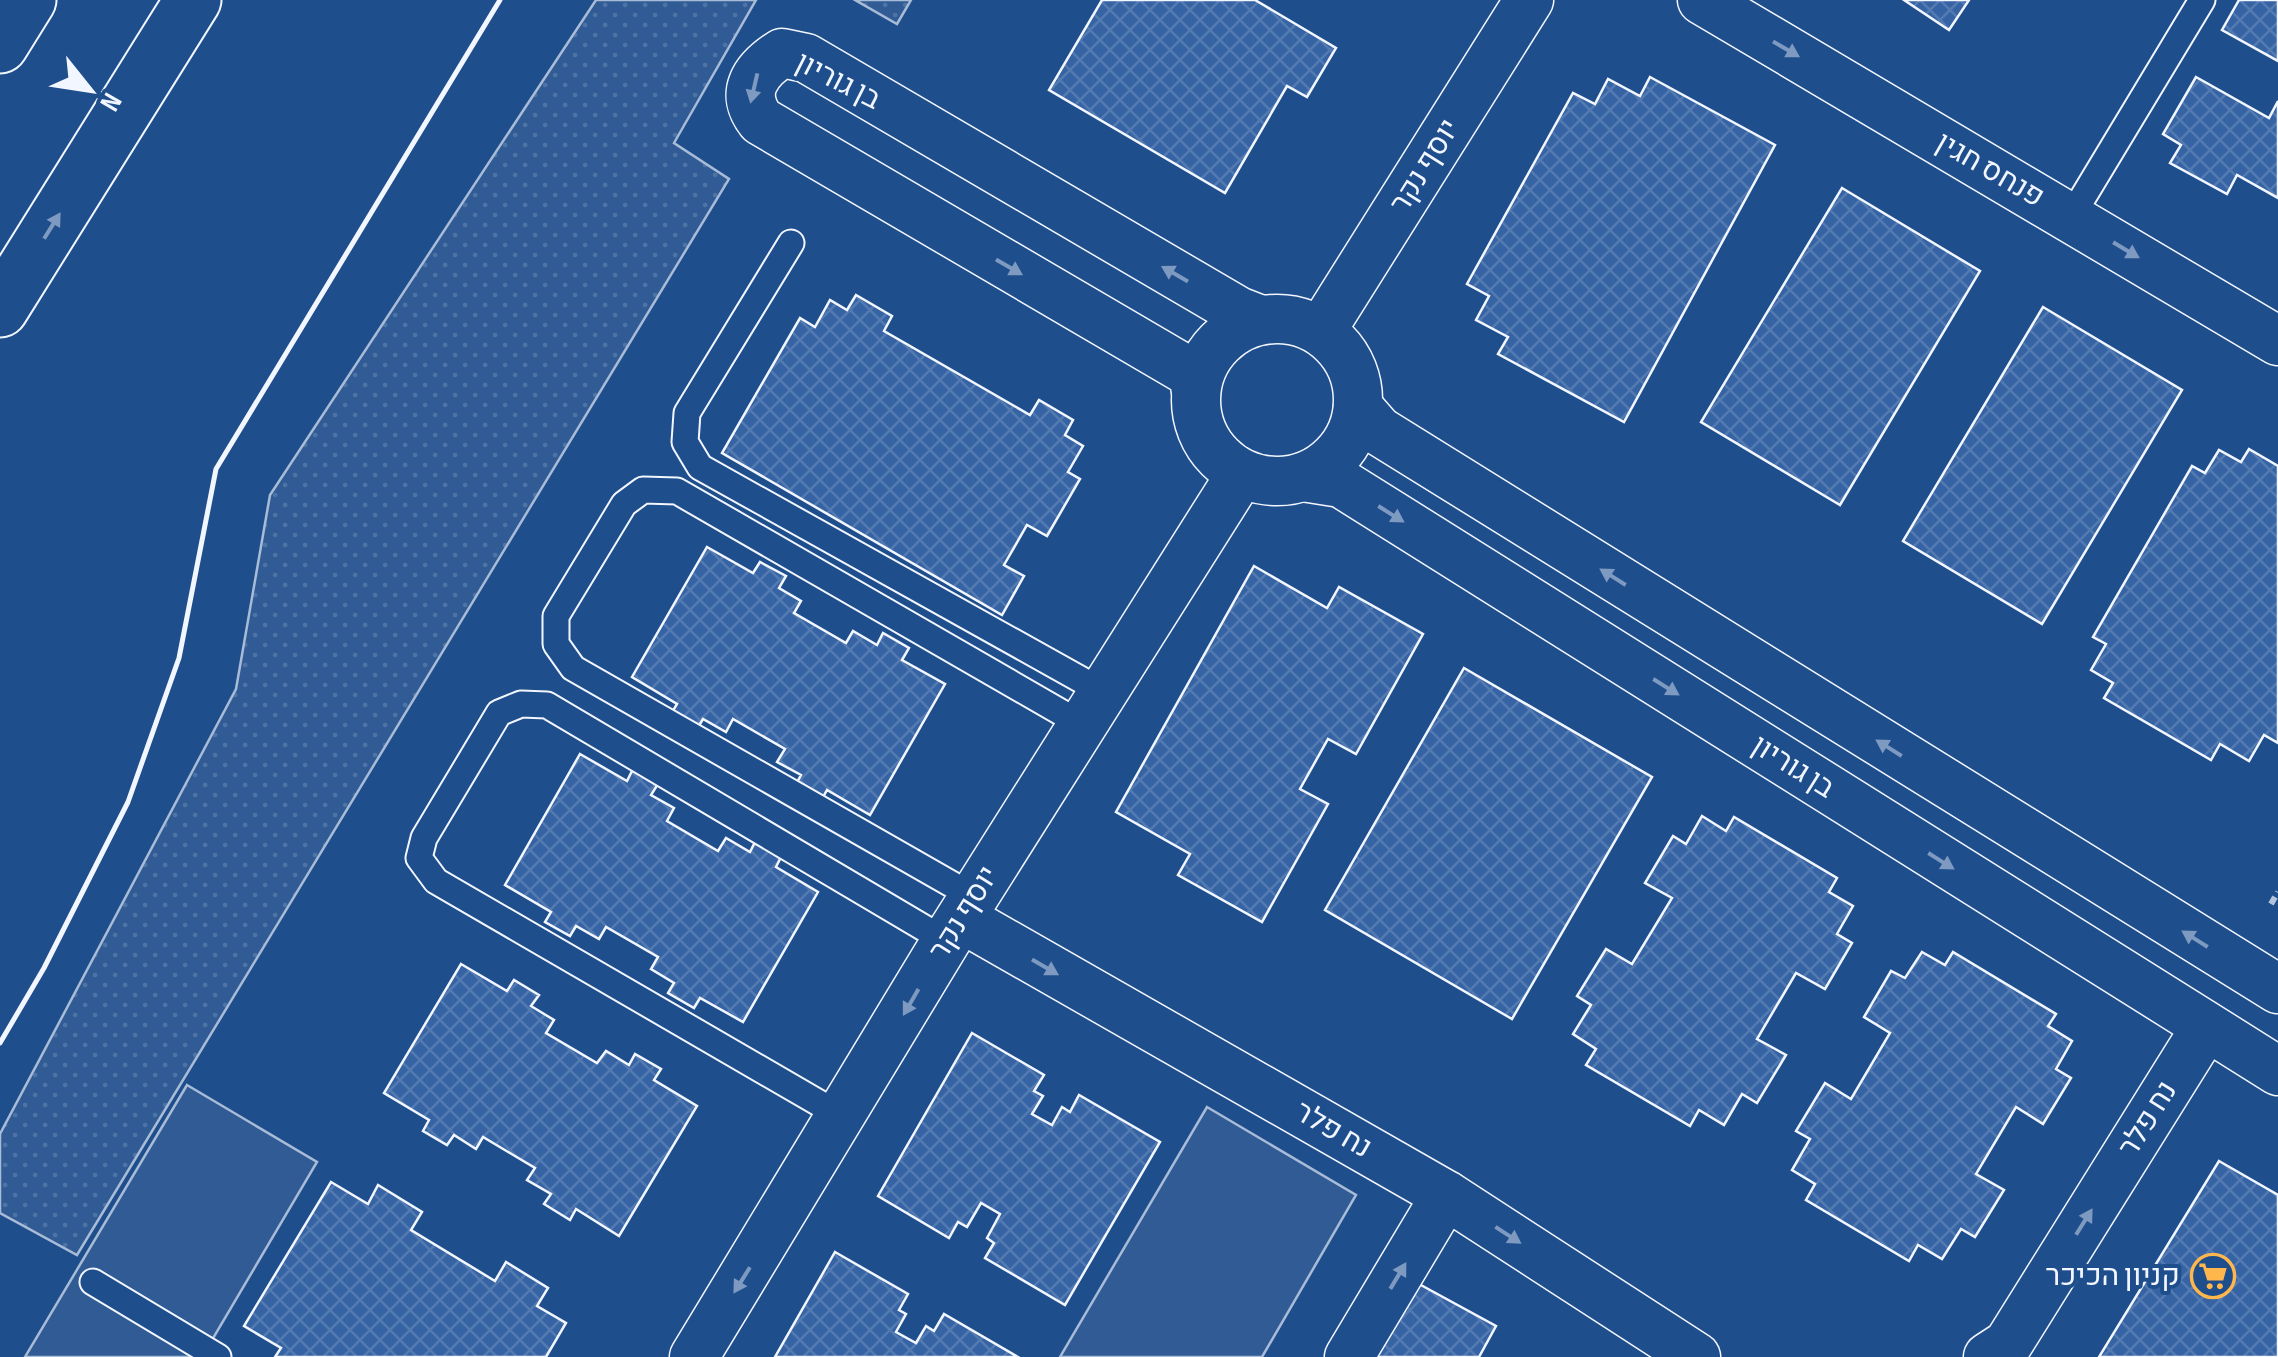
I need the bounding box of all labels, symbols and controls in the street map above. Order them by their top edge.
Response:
north arrow [40,40,140,140]
one-way arrow [1771,41,1800,58]
street label: בן גוריון [789,44,887,118]
one-way arrow [746,73,761,104]
text: N [92,87,128,116]
street label: יוסף נקר [1382,112,1468,220]
street label: פנחס חגין [1929,125,2051,215]
one-way arrow [42,212,60,240]
one-way arrow [2112,241,2140,258]
one-way arrow [995,257,1023,275]
one-way arrow [1161,266,1189,283]
one-way arrow [1377,505,1405,523]
one-way arrow [1599,569,1627,586]
one-way arrow [1652,678,1680,696]
street label: בן גוריון [1745,728,1841,806]
one-way arrow [1875,740,1903,758]
one-way arrow [1927,851,1955,869]
street label: יוסף נקר [921,859,1007,967]
one-way arrow [2181,930,2209,948]
one-way arrow [1031,958,1060,975]
one-way arrow [902,988,920,1016]
street label: נח פלר [2111,1074,2185,1164]
street label: נח פלר [1288,1094,1378,1166]
one-way arrow [2075,1208,2092,1236]
one-way arrow [1495,1225,1522,1243]
supermarket icon: קניון הכיכר [2190,1253,2236,1299]
place label: קניון הכיכר [2046,1258,2180,1294]
one-way arrow [1389,1262,1406,1290]
one-way arrow [734,1266,751,1294]

